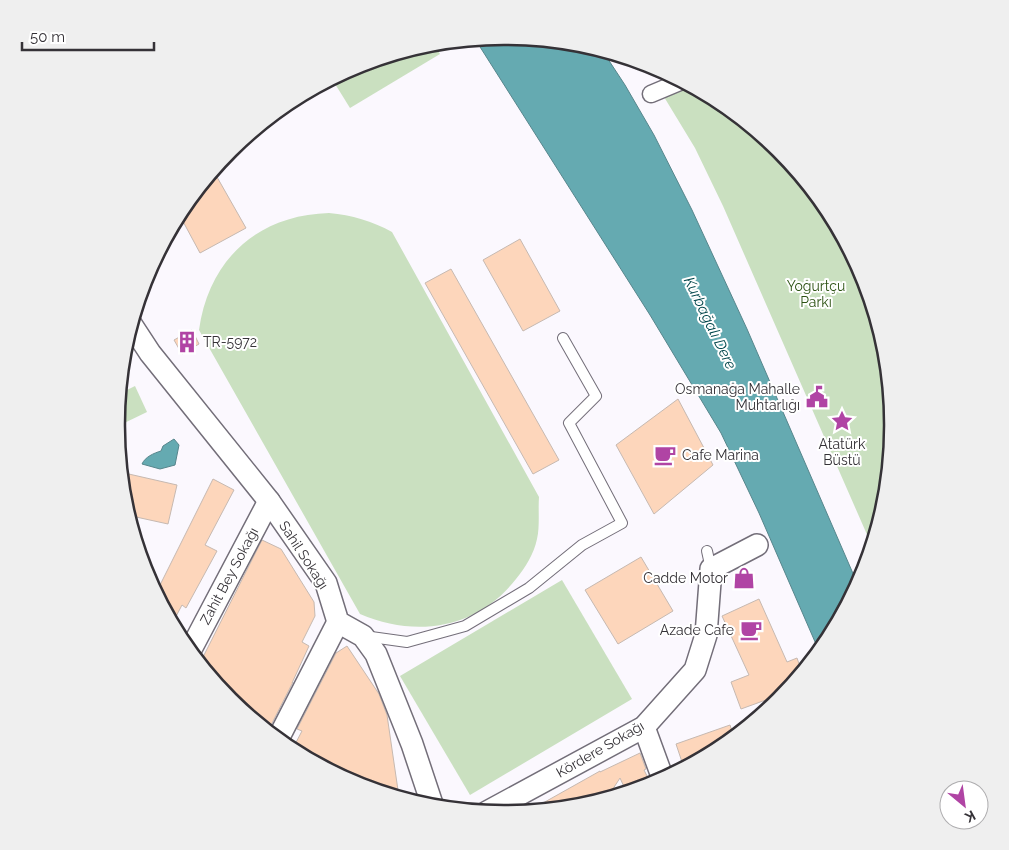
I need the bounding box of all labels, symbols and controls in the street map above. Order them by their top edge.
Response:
scale bar [22,20,155,52]
text: 50 m [30,28,65,46]
water label: Kurbağalı Dere [680,274,740,372]
park label: Yoğurtçu Parkı [787,278,845,310]
building icon: TR-5972 [174,329,200,355]
place label: TR-5972 [203,334,257,350]
place label: Osmanağa Mahalle Muhtarlığı [675,381,800,413]
public building icon: Osmanağa Mahalle Muhtarlığı [804,384,830,410]
place icon: Atatürk Büstü [829,408,855,434]
place label: Atatürk Büstü [819,436,866,468]
cafe icon: Cafe Marina [652,442,678,468]
place label: Cafe Marina [682,447,759,463]
street label: Sahil Sokağı [276,518,332,592]
street label: Zahit Bey Sokağı [197,525,261,627]
shop icon: Cadde Motor [731,565,757,591]
place label: Cadde Motor [643,570,728,586]
cafe icon: Azade Cafe [738,617,764,643]
place label: Azade Cafe [660,622,734,638]
street label: Kördere Sokağı [553,717,647,781]
north arrow [939,780,989,830]
text: K [962,807,978,826]

